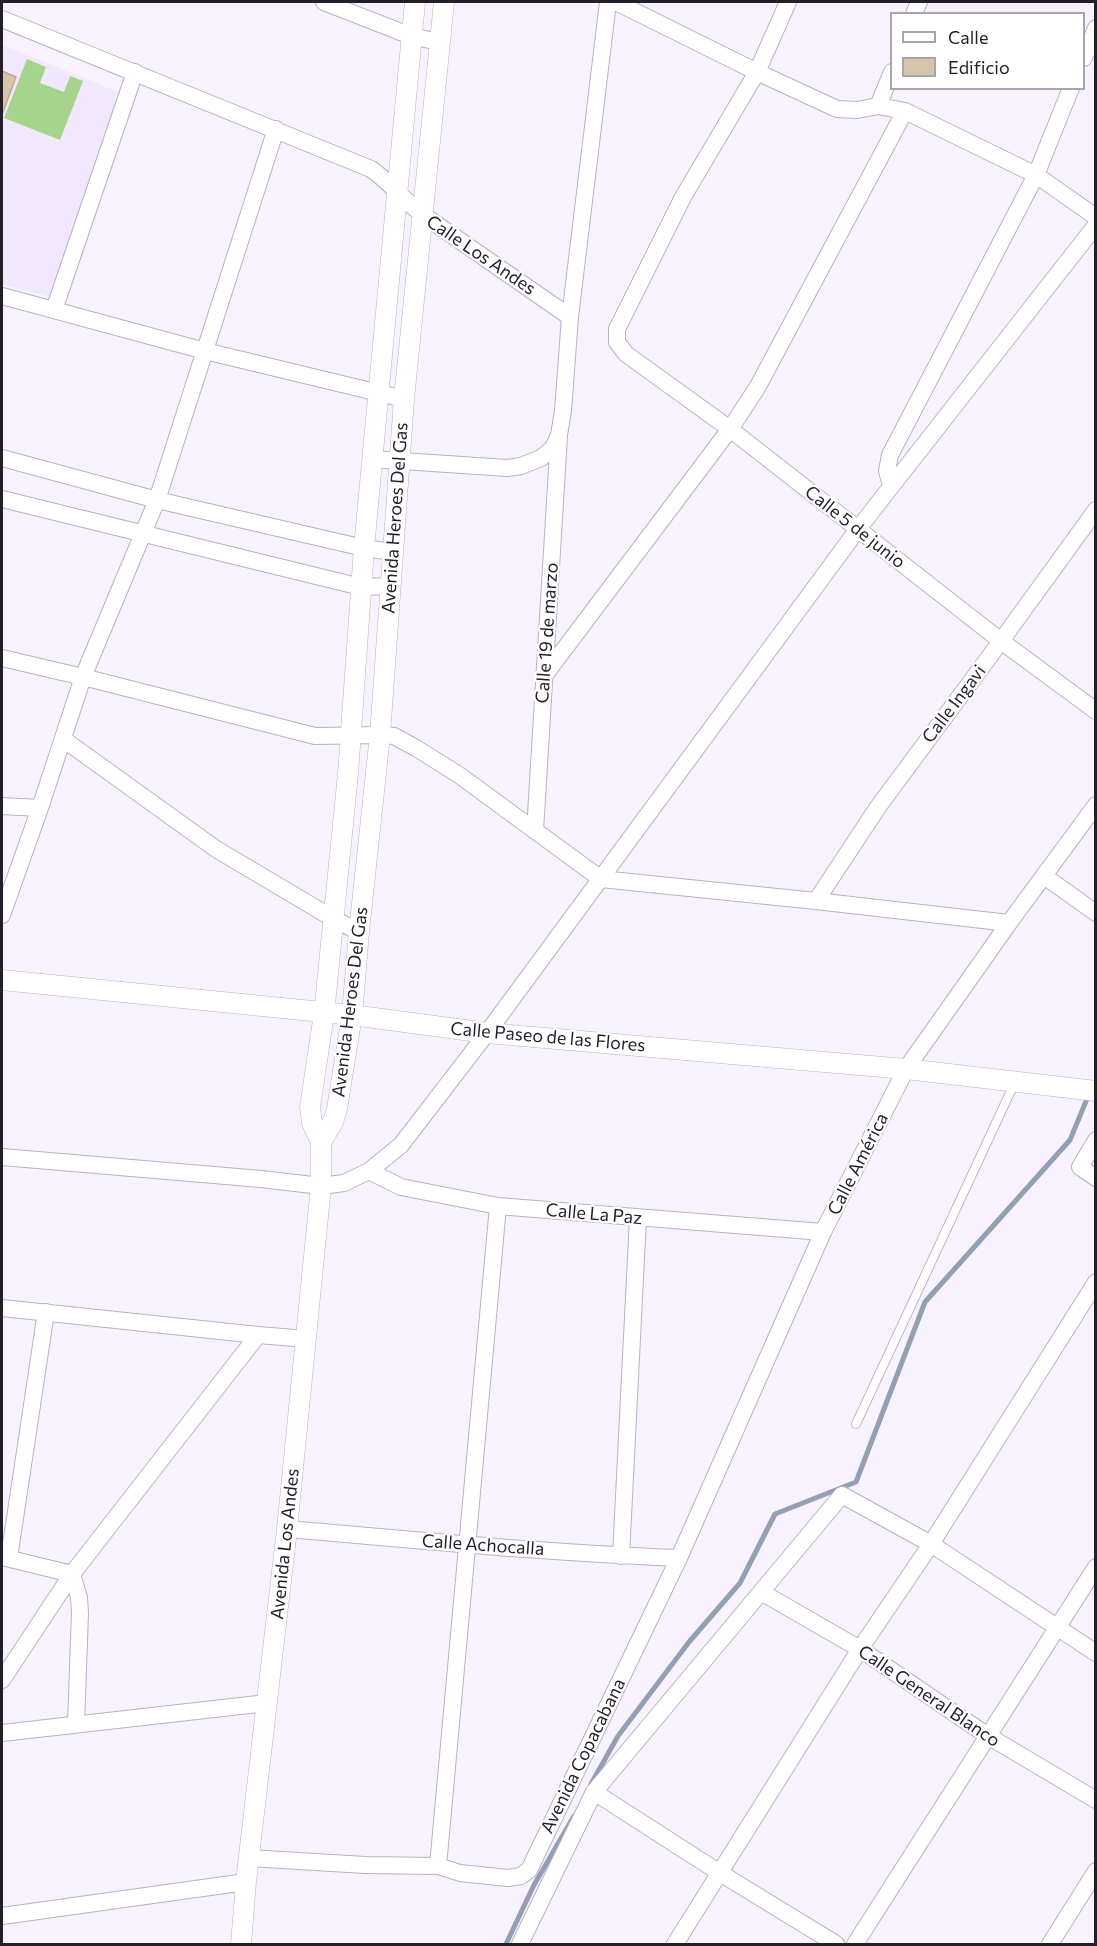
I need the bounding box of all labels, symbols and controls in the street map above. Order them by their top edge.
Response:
legend [890,12,1085,90]
text: Calle [948,26,988,48]
text: Edificio [948,56,1010,78]
street label: Calle Los Andes [422,210,540,300]
street label: Avenida Heroes Del Gas [378,422,412,614]
street label: Calle 5 de junio [801,481,909,573]
street label: Calle 19 de marzo [531,562,563,704]
street label: Calle Ingavi [918,661,990,747]
street label: Avenida Heroes Del Gas [328,906,372,1098]
street label: Calle Paseo de las Flores [450,1018,646,1056]
street label: Calle América [823,1109,893,1219]
street label: Calle La Paz [545,1199,643,1229]
street label: Avenida Los Andes [266,1467,304,1621]
street label: Calle Achocalla [421,1530,545,1560]
street label: Calle General Blanco [854,1641,1004,1751]
street label: Avenida Copacabana [536,1675,630,1837]

